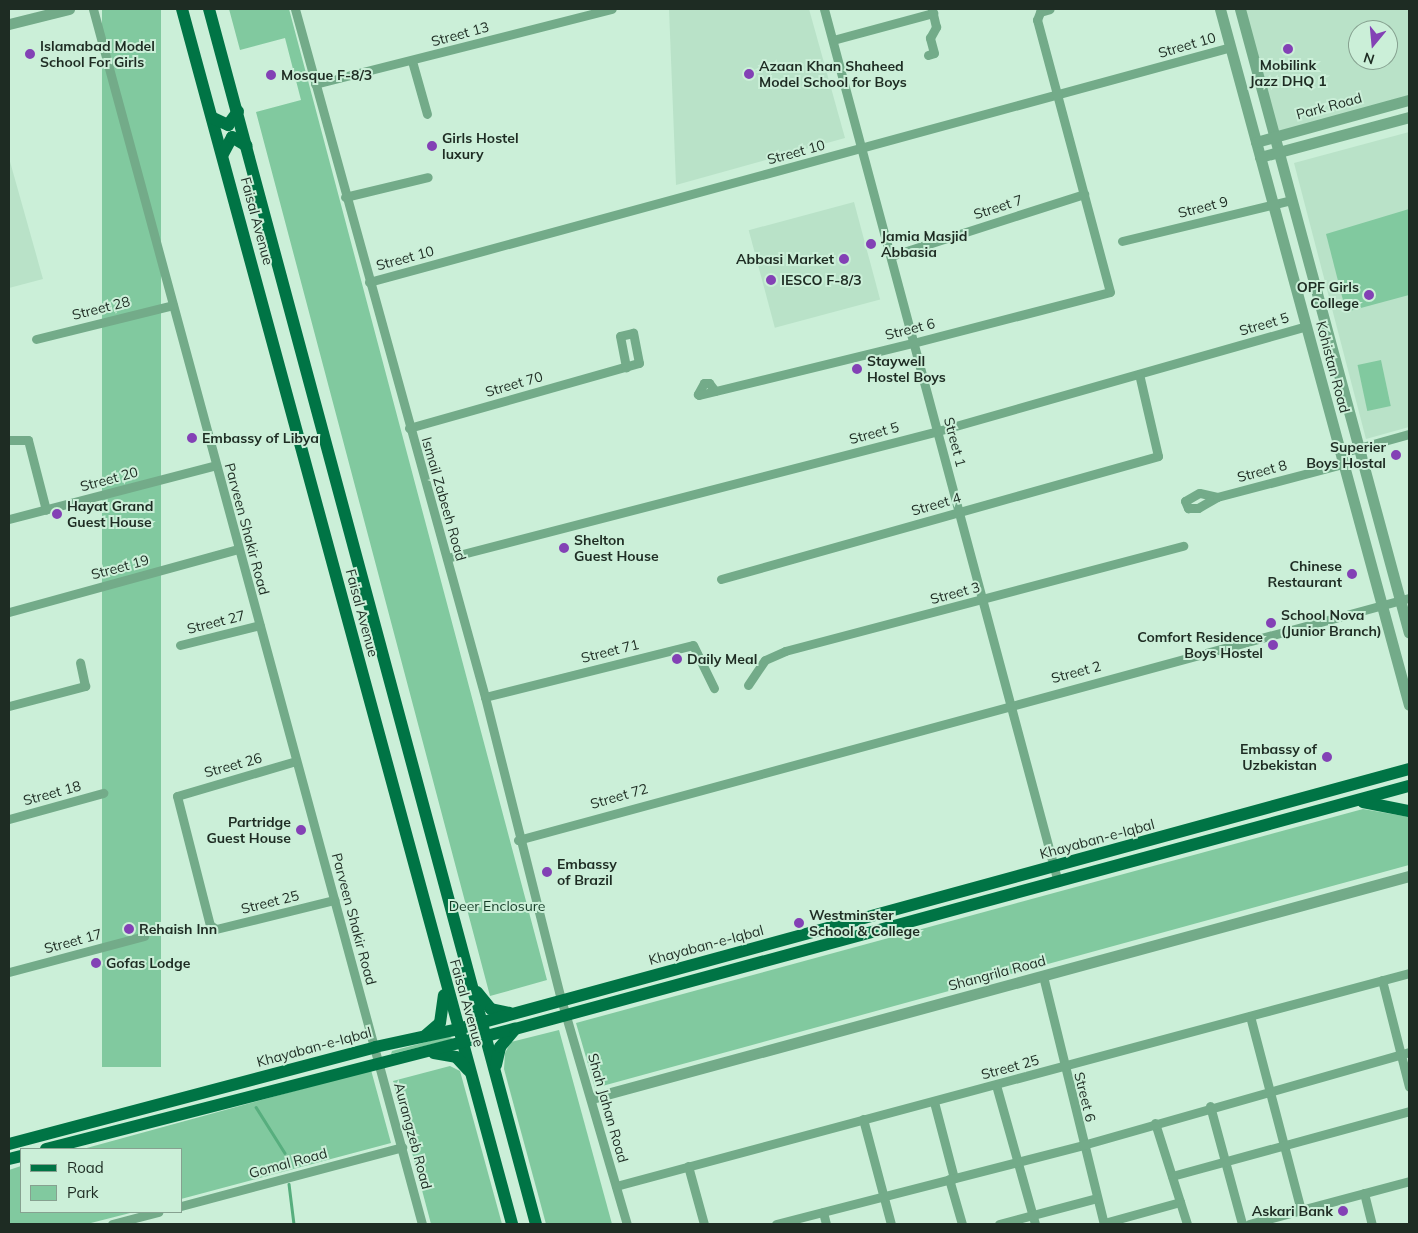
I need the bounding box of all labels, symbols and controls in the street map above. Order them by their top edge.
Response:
street label: Street 13 [429,18,491,50]
north arrow [1348,20,1398,70]
street label: Street 10 [1156,29,1218,61]
place label: Islamabad Model School For Girls [40,38,155,70]
marker: Mobilink Jazz DHQ 1 [1282,43,1294,55]
marker: Islamabad Model School For Girls [24,48,36,60]
text: N [1361,48,1377,69]
place label: Mobilink Jazz DHQ 1 [1249,57,1327,90]
place label: Azaan Khan Shaheed Model School for Boys [759,58,907,90]
place label: Mosque F-8/3 [281,67,372,83]
marker: Azaan Khan Shaheed Model School for Boys [743,68,755,80]
marker: Mosque F-8/3 [265,69,277,81]
street label: Park Road [1294,89,1364,123]
place label: Girls Hostel luxury [442,130,519,162]
street label: Street 10 [765,136,827,168]
marker: Girls Hostel luxury [426,140,438,152]
street label: Faisal Avenue [237,175,277,267]
street label: Street 7 [971,191,1025,223]
street label: Street 9 [1176,193,1230,221]
place label: Jamia Masjid Abbasia [881,228,967,260]
marker: Jamia Masjid Abbasia [865,238,877,250]
street label: Street 10 [374,242,436,274]
place label: Abbasi Market [736,251,834,267]
marker: Abbasi Market [838,253,850,265]
place label: IESCO F-8/3 [781,272,862,288]
marker: IESCO F-8/3 [765,274,777,286]
place label: OPF Girls College [1297,279,1359,312]
marker: OPF Girls College [1363,289,1375,301]
street label: Street 28 [70,293,132,323]
street label: Street 5 [1237,309,1291,339]
street label: Street 6 [883,315,937,343]
street label: Kohistan Road [1313,319,1353,415]
place label: Staywell Hostel Boys [867,353,946,386]
marker: Staywell Hostel Boys [851,363,863,375]
street label: Street 70 [483,368,545,400]
street label: Street 1 [940,415,970,469]
street label: Street 5 [847,418,901,448]
place label: Embassy of Libya [202,430,319,446]
marker: Embassy of Libya [186,432,198,444]
street label: Ismail Zabeeh Road [418,435,470,563]
place label: Superier Boys Hostal [1306,439,1386,472]
marker: Superier Boys Hostal [1390,449,1402,461]
street label: Street 8 [1235,456,1289,486]
street label: Parveen Shakir Road [221,461,273,597]
street label: Street 20 [78,463,140,495]
street label: Street 4 [909,489,963,519]
place label: Hayat Grand Guest House [67,498,153,530]
marker: Hayat Grand Guest House [51,508,63,520]
place label: Shelton Guest House [574,532,659,564]
marker: Shelton Guest House [558,542,570,554]
street label: Street 19 [89,551,151,583]
place label: Chinese Restaurant [1268,558,1342,590]
street label: Faisal Avenue [342,567,382,659]
marker: Chinese Restaurant [1346,568,1358,580]
street label: Street 3 [928,578,982,608]
street label: Street 27 [185,607,247,637]
place label: School Nova (Junior Branch) [1281,607,1382,640]
marker: School Nova (Junior Branch) [1265,617,1277,629]
place label: Comfort Residence Boys Hostel [1137,629,1263,662]
street label: Street 71 [579,636,641,666]
marker: Comfort Residence Boys Hostel [1267,639,1279,651]
place label: Daily Meal [687,651,757,667]
marker: Daily Meal [671,653,683,665]
street label: Street 2 [1049,657,1103,687]
place label: Embassy of Uzbekistan [1240,741,1317,774]
street label: Street 26 [202,749,264,781]
marker: Embassy of Uzbekistan [1321,751,1333,763]
street label: Street 18 [21,777,83,809]
street label: Street 72 [588,780,650,812]
place label: Partridge Guest House [206,814,291,846]
street label: Khayaban-e-Iqbal [1038,816,1156,862]
marker: Partridge Guest House [295,824,307,836]
street label: Parveen Shakir Road [328,851,380,987]
place label: Embassy of Brazil [557,856,617,889]
marker: Embassy of Brazil [541,866,553,878]
street label: Street 25 [239,887,301,917]
park label: Deer Enclosure [449,898,545,914]
place label: Westminster School & College [809,907,920,940]
marker: Westminster School & College [793,917,805,929]
place label: Rehaish Inn [139,921,217,937]
street label: Khayaban-e-Iqbal [647,922,765,968]
marker: Rehaish Inn [123,923,135,935]
street label: Street 17 [42,925,104,957]
street label: Shangrila Road [946,952,1048,994]
place label: Gofas Lodge [106,955,190,971]
marker: Gofas Lodge [90,957,102,969]
street label: Faisal Avenue [446,957,488,1049]
street label: Khayaban-e-Iqbal [255,1024,373,1070]
street label: Shah Jahan Road [584,1051,632,1165]
street label: Street 25 [979,1051,1041,1083]
street label: Street 6 [1071,1070,1099,1124]
street label: Aurangzeb Road [391,1081,435,1191]
street label: Gomal Road [247,1145,329,1181]
legend [20,1148,182,1213]
text: Road [67,1158,104,1177]
text: Park [67,1183,99,1202]
place label: Askari Bank [1252,1203,1333,1219]
marker: Askari Bank [1337,1205,1349,1217]

